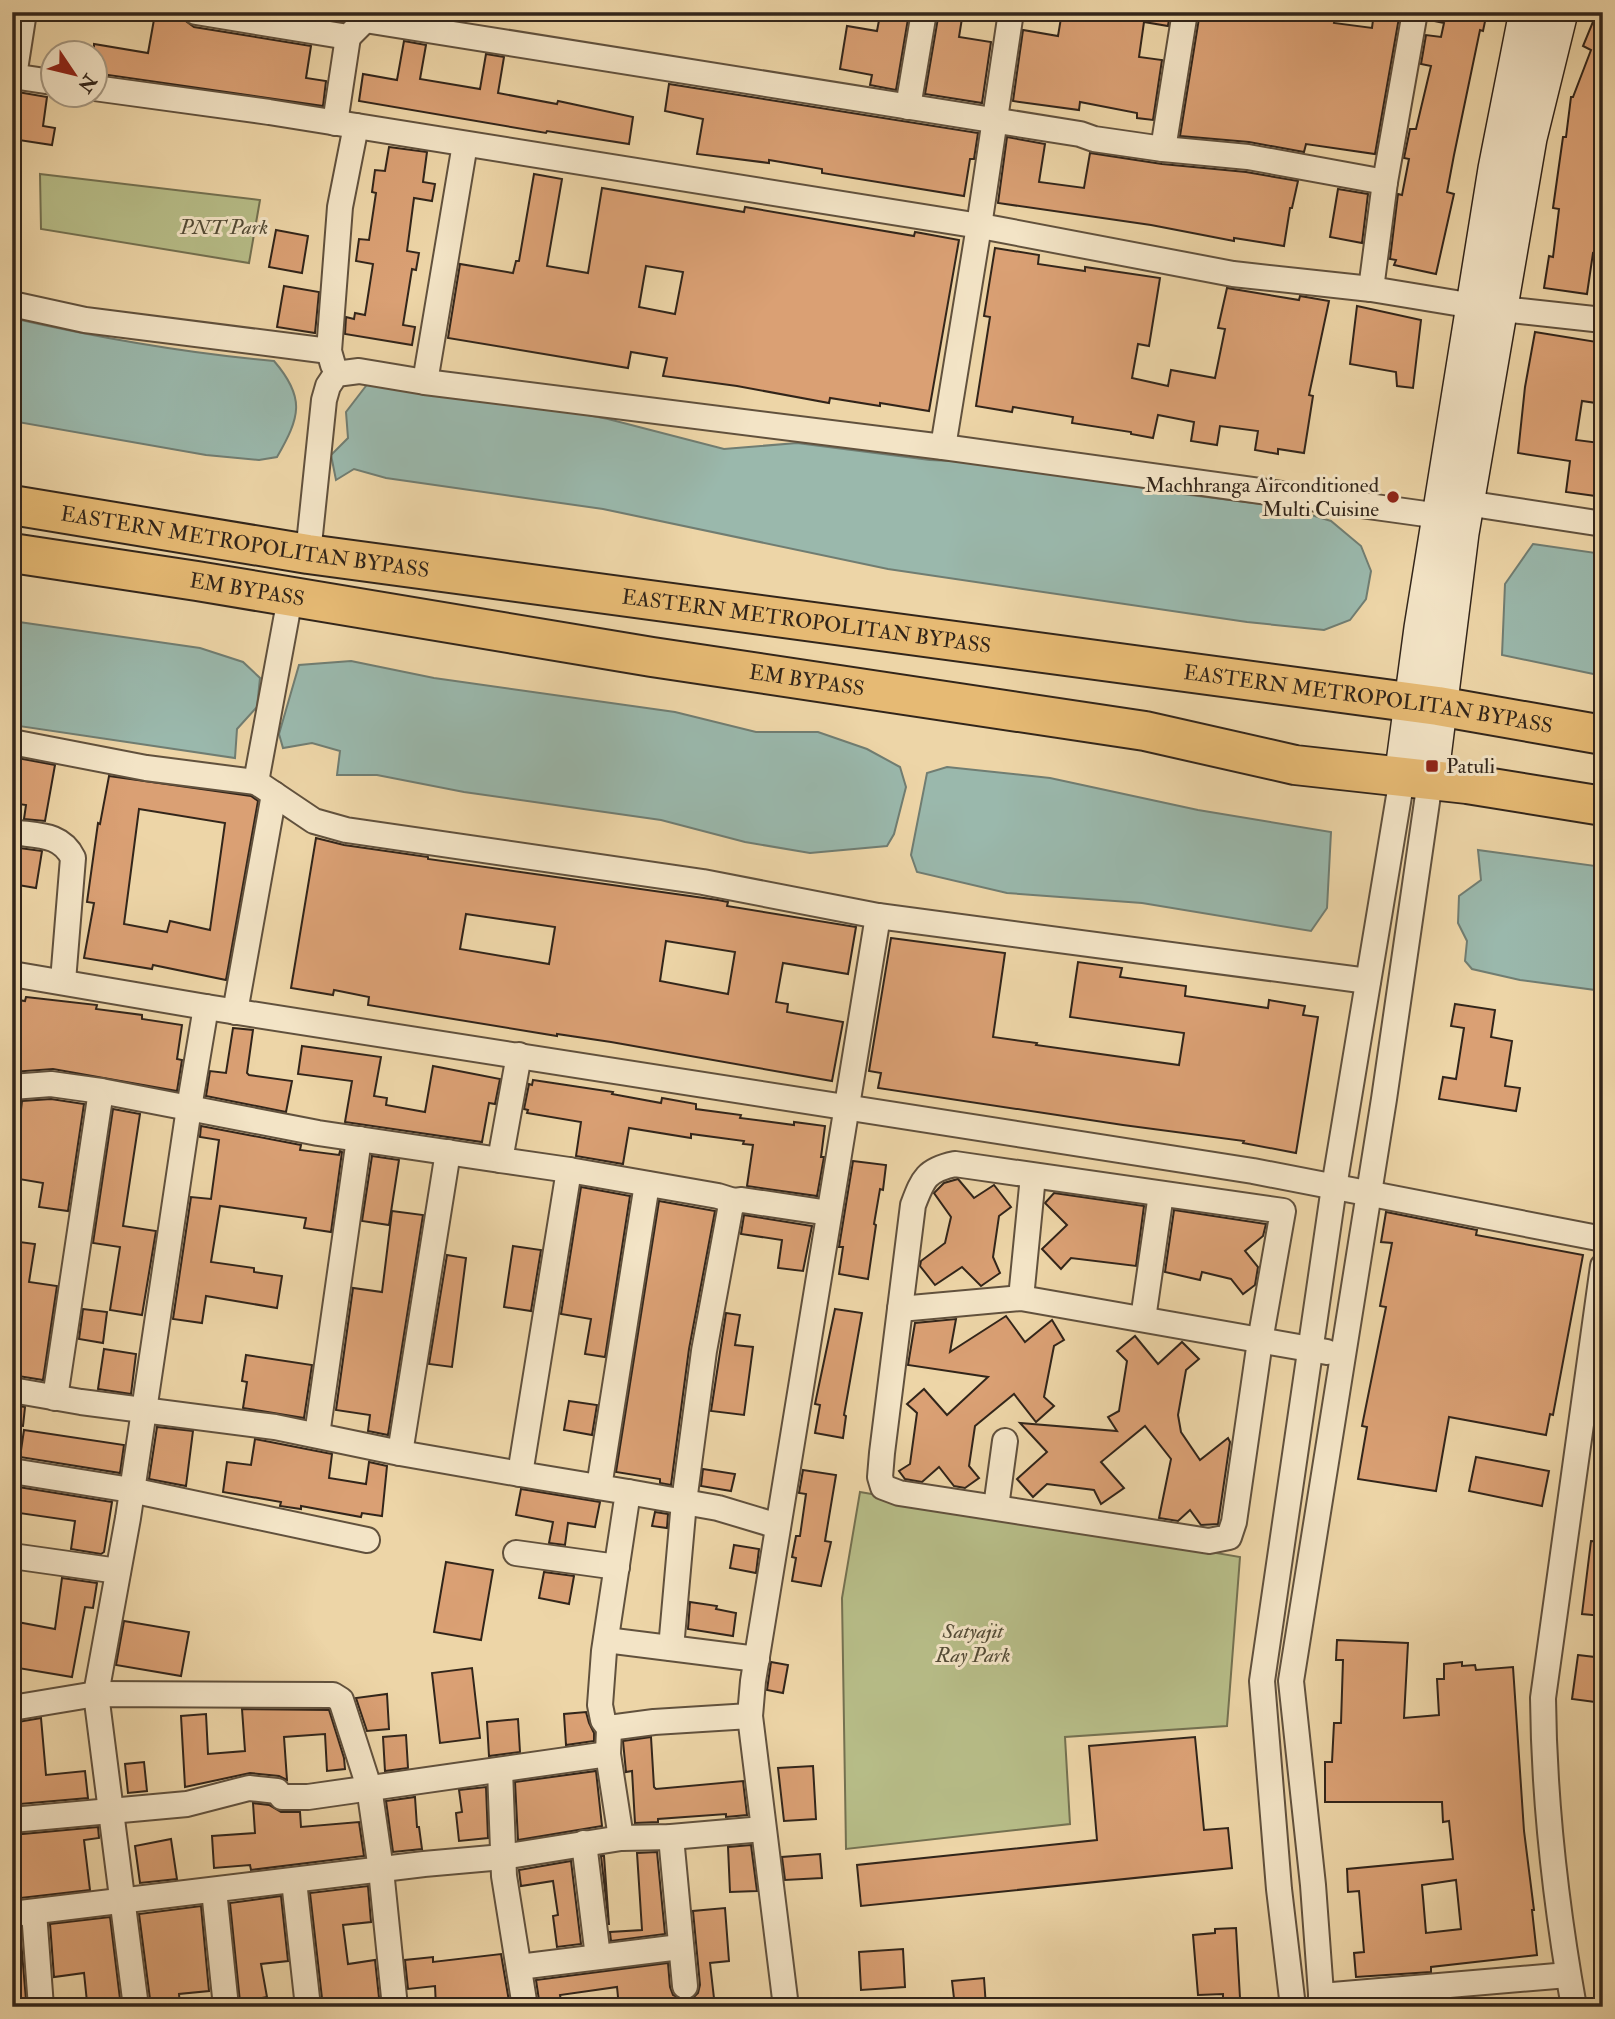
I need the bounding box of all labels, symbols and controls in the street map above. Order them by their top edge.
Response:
north arrow [38,38,108,108]
text: N [72,69,102,98]
park label: PNT Park [179,214,268,241]
place label: Machhranga Airconditioned Multi Cuisine [1145,472,1380,523]
marker: Machhranga Airconditioned Multi Cuisine [1385,489,1401,505]
street label: EASTERN METROPOLITAN BYPASS [59,500,431,584]
street label: EM BYPASS [188,566,307,612]
street label: EASTERN METROPOLITAN BYPASS [620,583,993,659]
street label: EM BYPASS [747,658,866,702]
street label: EASTERN METROPOLITAN BYPASS [1182,658,1555,739]
place label: Patuli [1446,753,1495,780]
marker: Patuli [1424,758,1440,774]
park label: Satyajit Ray Park [935,1618,1010,1669]

